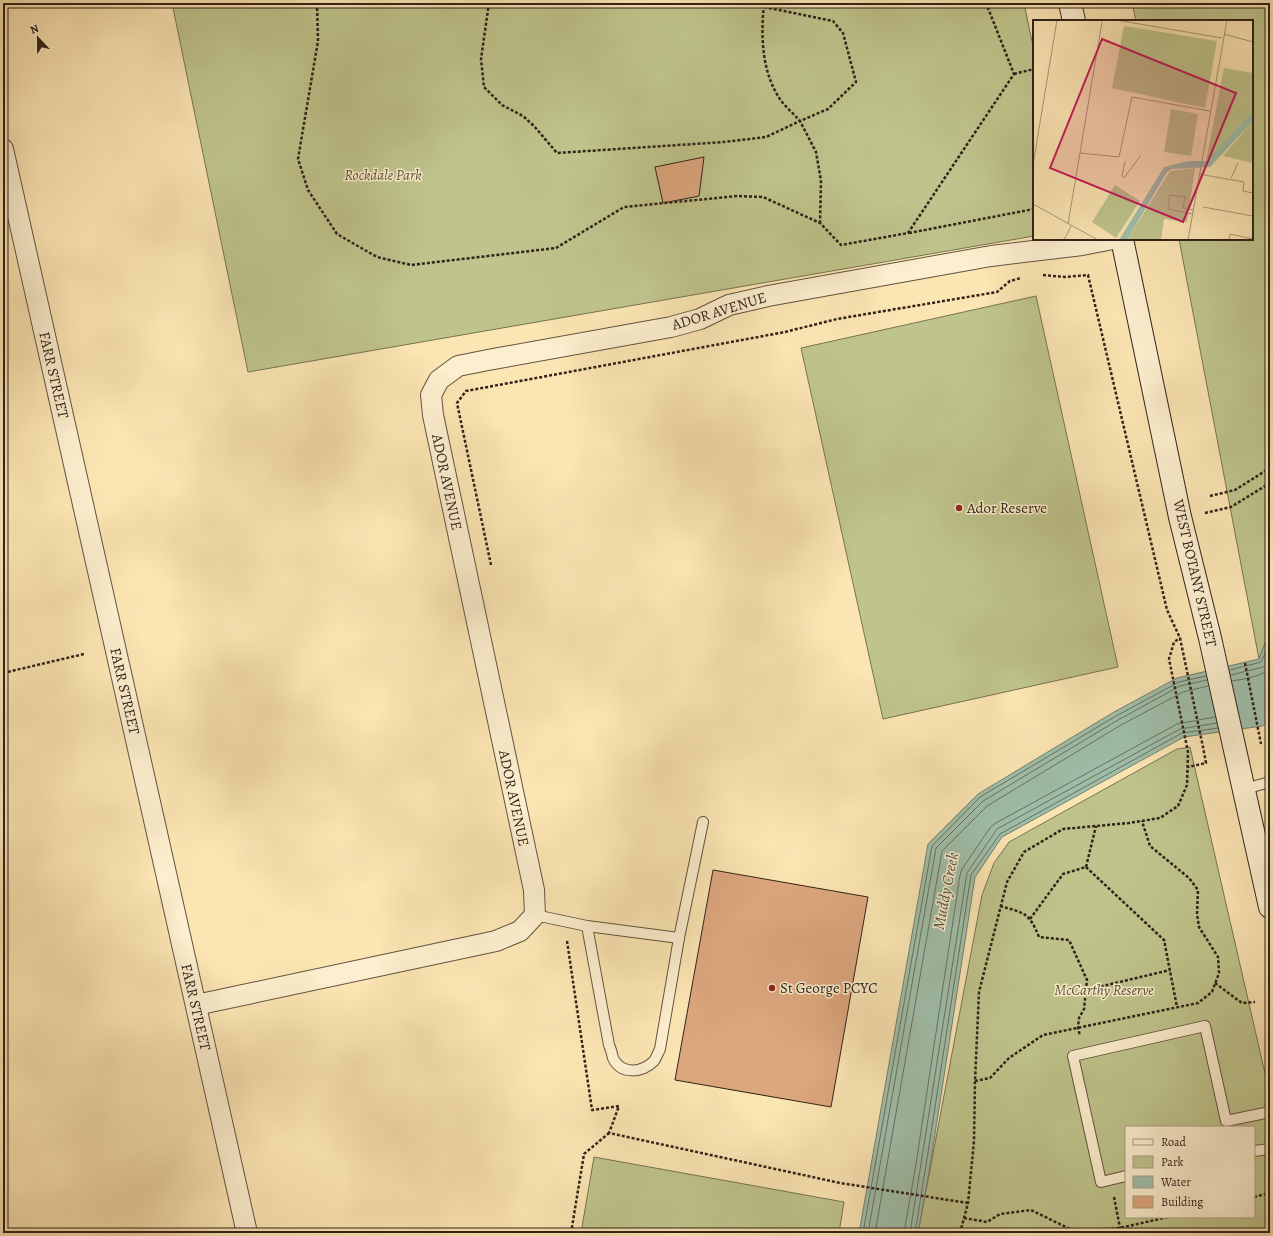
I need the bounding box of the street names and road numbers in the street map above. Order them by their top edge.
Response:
street label: ADOR AVENUE [668,287,769,335]
street label: FARR STREET [34,330,74,421]
street label: ADOR AVENUE [427,431,467,532]
street label: WEST BOTANY STREET [1168,496,1222,649]
street label: FARR STREET [105,646,145,737]
street label: ADOR AVENUE [494,747,534,848]
street label: FARR STREET [176,962,216,1053]

